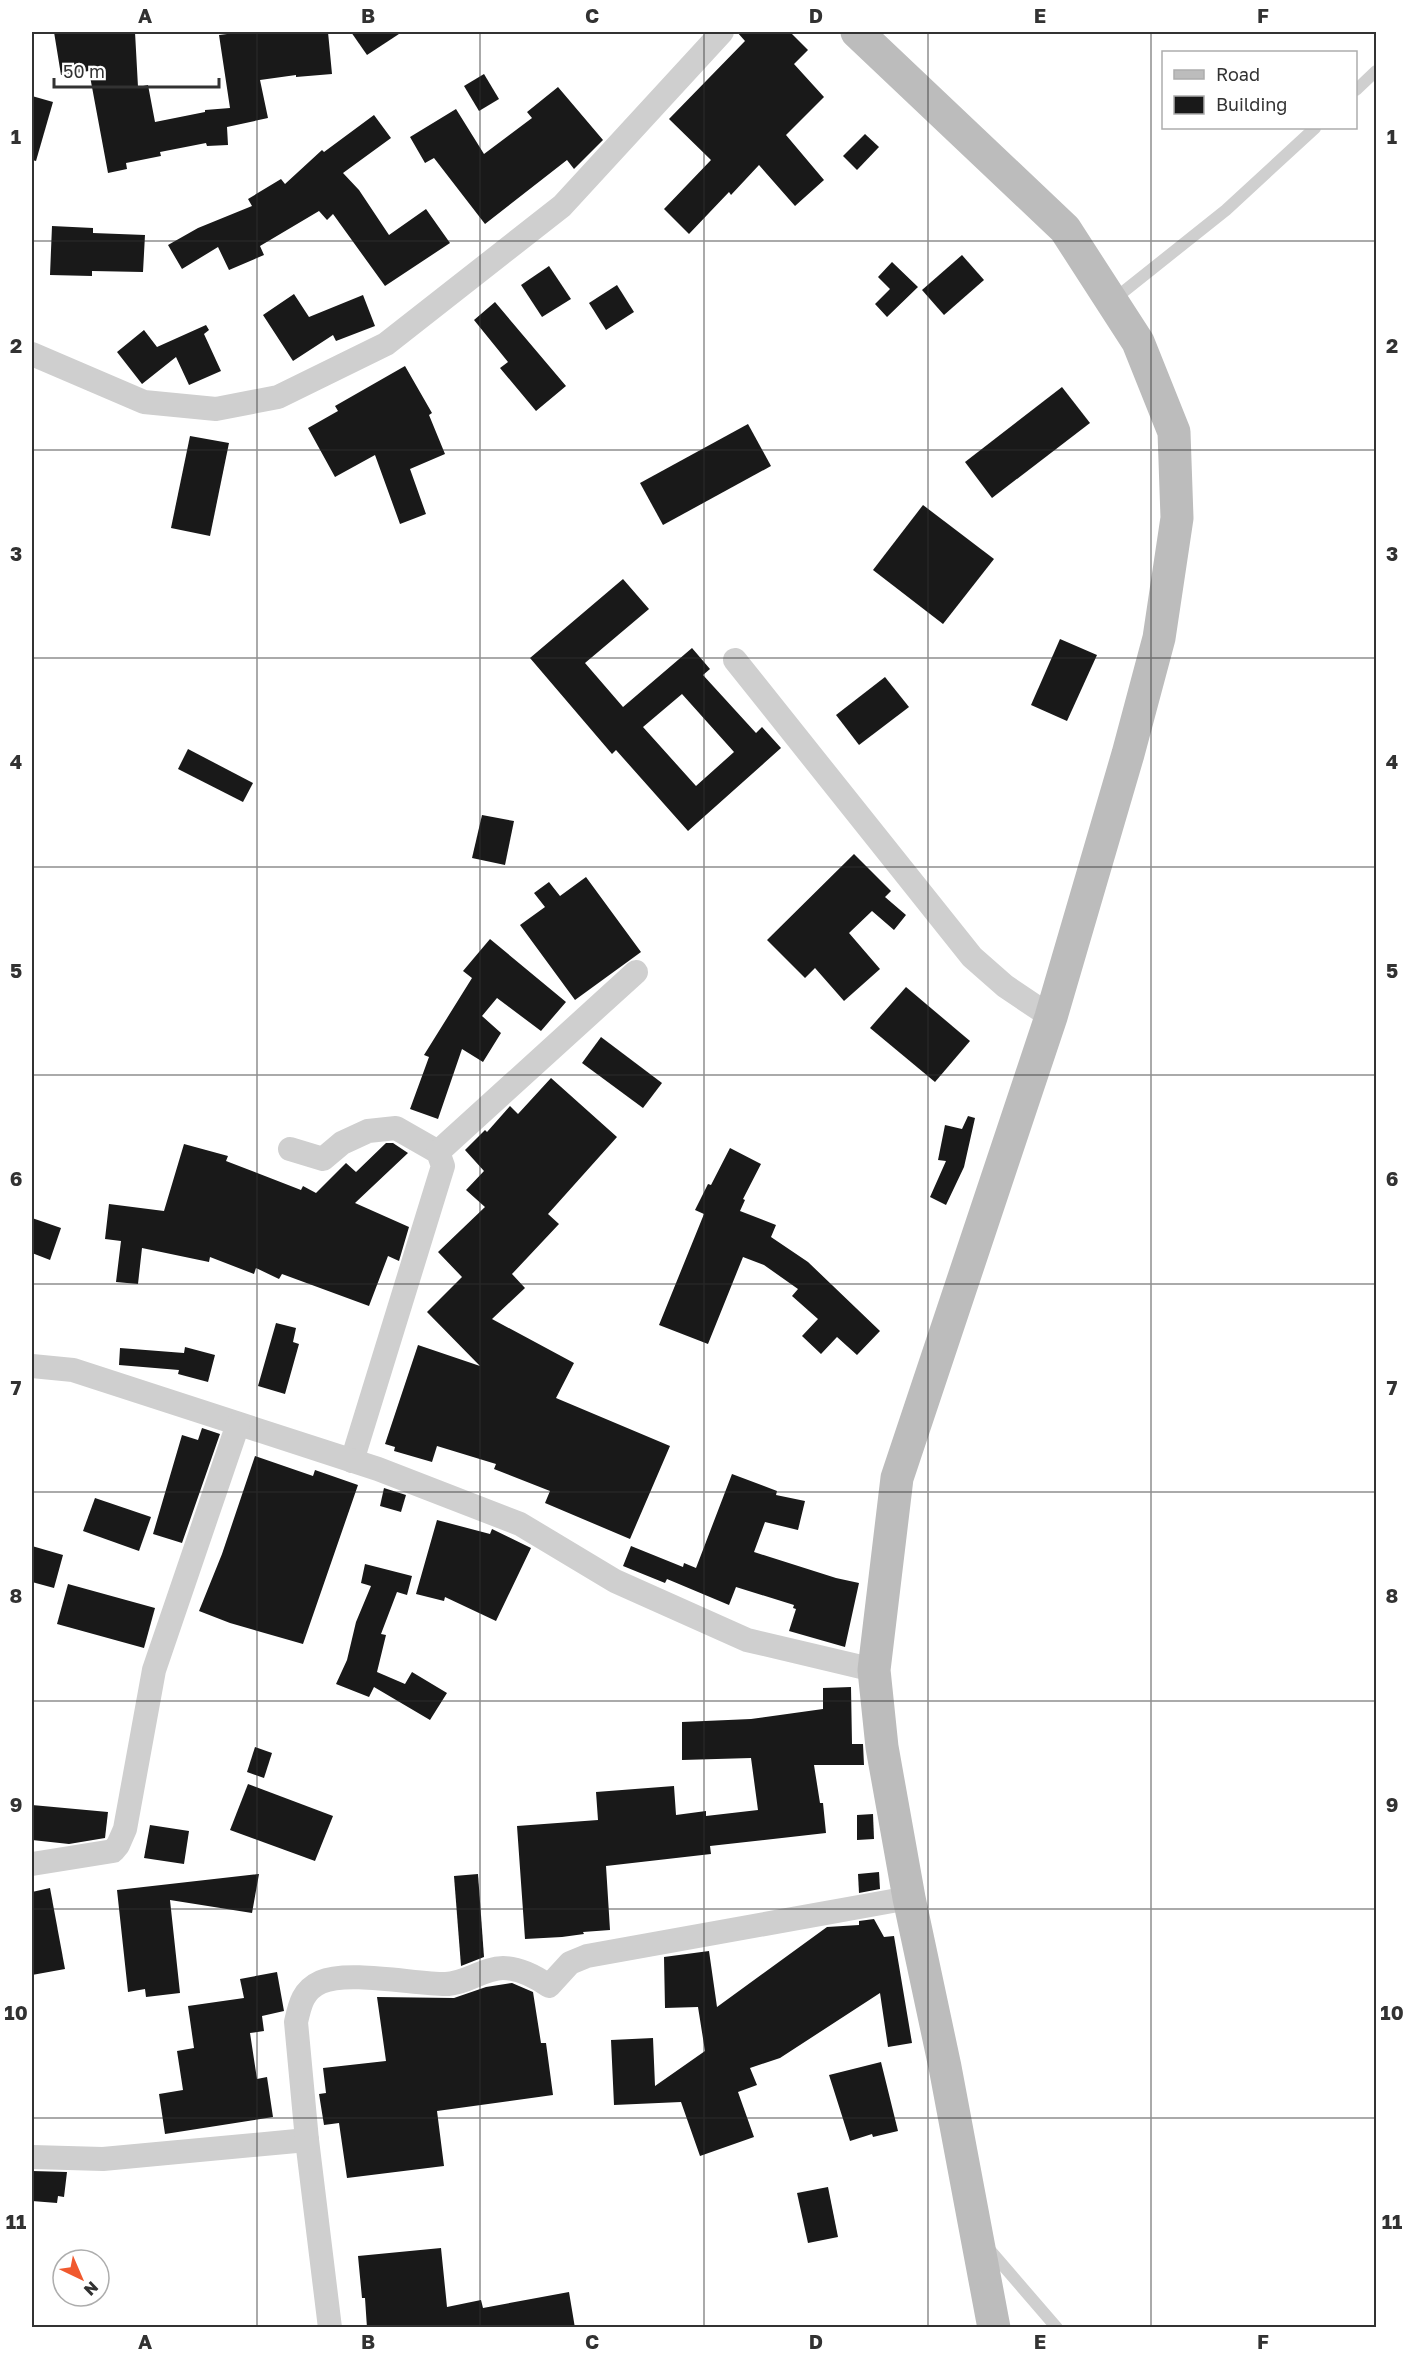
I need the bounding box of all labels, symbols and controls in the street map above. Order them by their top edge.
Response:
text: A [138,3,152,27]
text: B [361,3,375,27]
text: C [585,3,599,27]
text: D [809,3,823,27]
text: E [1034,3,1046,27]
text: F [1257,3,1269,27]
scale bar [54,51,219,89]
legend [1162,51,1357,129]
text: 50 m [63,60,105,82]
text: Road [1216,63,1260,85]
text: Building [1216,93,1287,115]
text: 1 [11,124,21,148]
text: 1 [1387,124,1397,148]
text: 2 [10,333,22,357]
text: 2 [1386,333,1398,357]
text: 3 [10,541,22,565]
text: 3 [1386,541,1398,565]
text: 4 [10,749,22,773]
text: 4 [1386,749,1398,773]
text: 5 [10,958,22,982]
text: 5 [1386,958,1398,982]
text: 6 [10,1166,22,1190]
text: 6 [1386,1166,1398,1190]
text: 7 [11,1375,22,1399]
text: 7 [1387,1375,1398,1399]
text: 8 [10,1583,22,1607]
text: 8 [1386,1583,1398,1607]
text: 9 [10,1792,22,1816]
text: 9 [1386,1792,1398,1816]
text: 10 [4,2000,28,2024]
text: 10 [1380,2000,1404,2024]
text: 11 [6,2209,26,2233]
text: 11 [1382,2209,1402,2233]
north arrow [51,2248,111,2308]
text: N [80,2277,103,2300]
text: A [138,2329,152,2353]
text: B [361,2329,375,2353]
text: C [585,2329,599,2353]
text: D [809,2329,823,2353]
text: E [1034,2329,1046,2353]
text: F [1257,2329,1269,2353]

